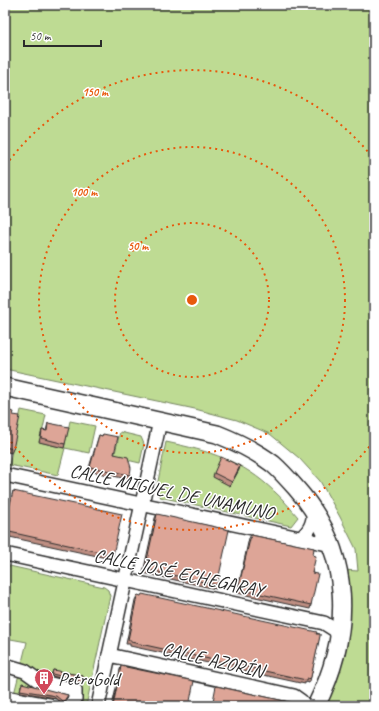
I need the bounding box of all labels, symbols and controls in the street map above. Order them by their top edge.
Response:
scale bar [24,22,101,48]
text: 50 m [30,28,52,44]
text: 150 m [82,84,109,100]
text: 100 m [71,184,98,200]
text: 50 m [128,238,149,254]
centre of rings [185,293,199,307]
street label: CALLE MIGUEL DE UNAMUNO [68,459,278,526]
street label: CALLE JOSÉ ECHEGARAY [92,543,269,603]
street label: CALLE AZORÍN [160,637,268,684]
building icon: PetroGold [33,667,55,695]
place label: PetroGold [58,667,123,691]

